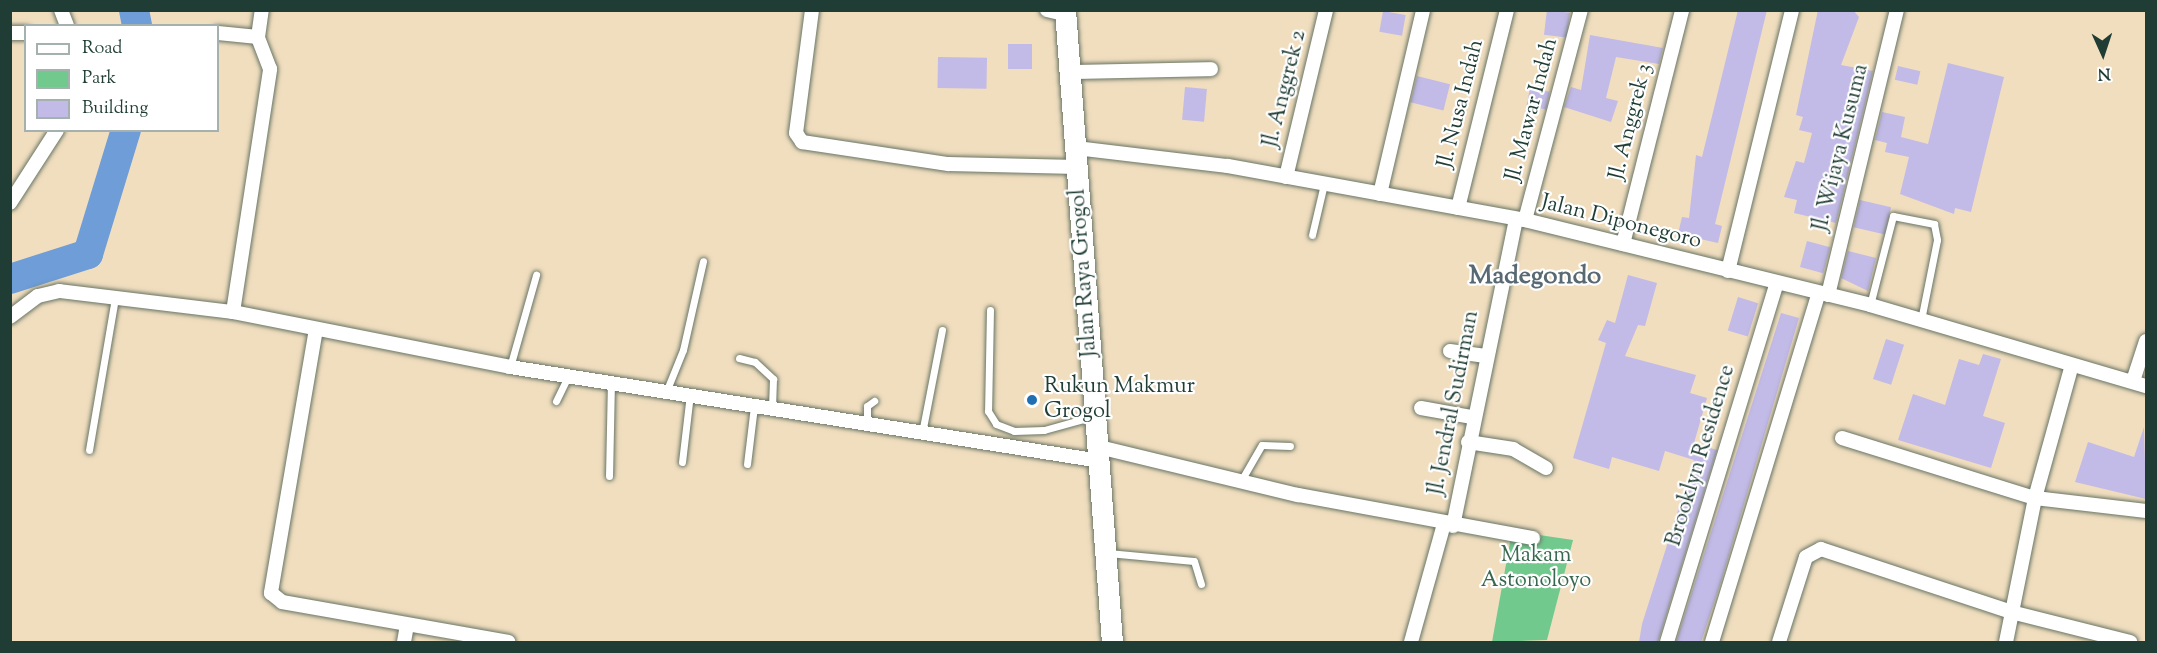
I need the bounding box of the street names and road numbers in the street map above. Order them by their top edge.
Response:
street label: Jl. Anggrek 2 [1259,28,1313,150]
street label: Jl. Mawar Indah [1501,35,1565,185]
street label: Jl. Nusa Indah [1433,37,1491,171]
street label: Jl. Anggrek 3 [1605,61,1659,183]
street label: Jl. Wijaya Kusuma [1808,62,1876,234]
street label: Jalan Raya Grogol [1066,188,1104,358]
street label: Jalan Diponegoro [1538,190,1704,256]
street label: Jl. Jendral Sudirman [1424,308,1486,498]
street label: Brooklyn Residence [1662,362,1742,550]

